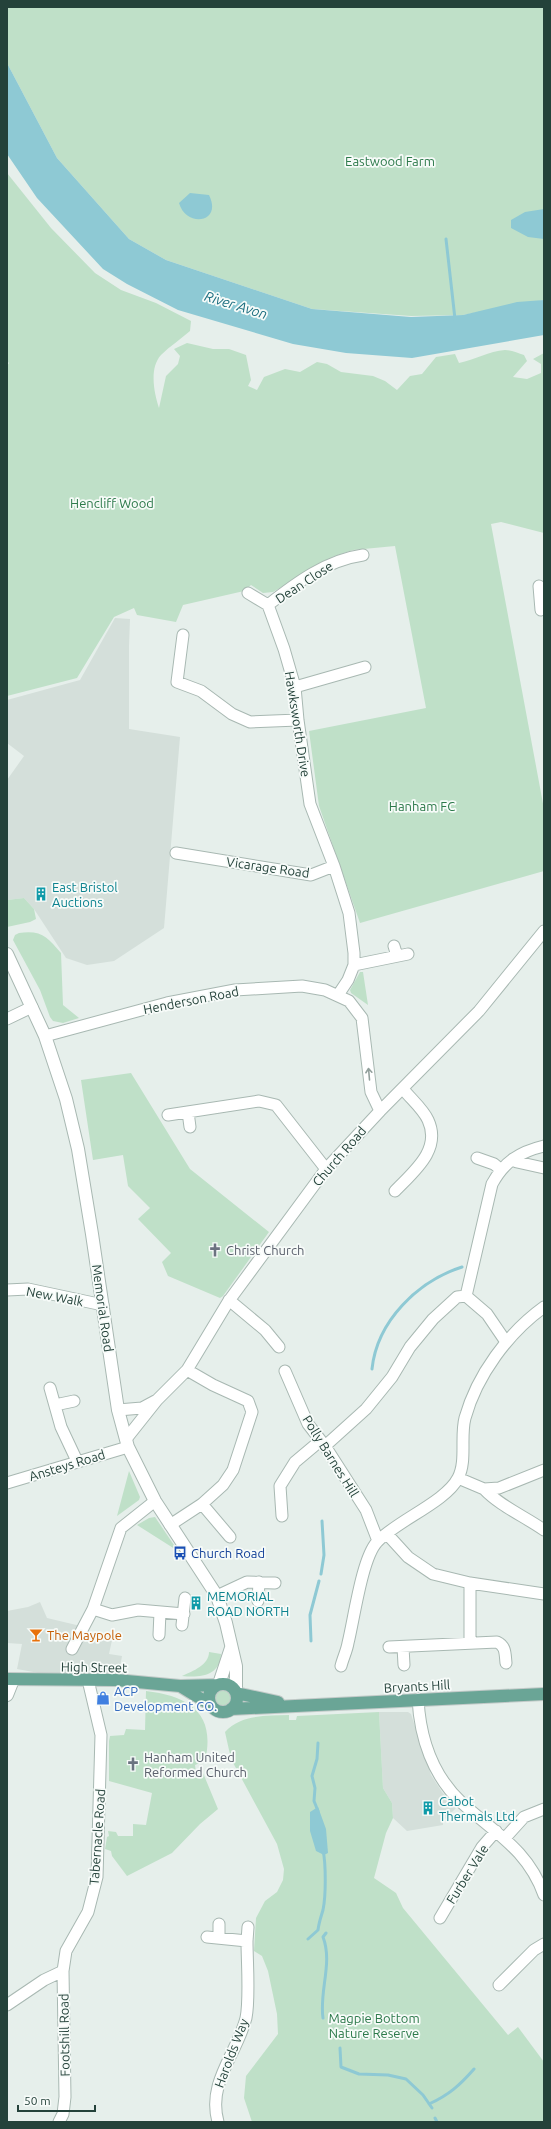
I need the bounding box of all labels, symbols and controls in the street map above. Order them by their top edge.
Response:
park label: Eastwood Farm [345,154,435,168]
water label: River Avon [203,288,269,322]
park label: Hencliff Wood [70,496,154,510]
street label: Dean Close [273,558,335,606]
street label: Hawksworth Drive [283,670,313,778]
park label: Hanham FC [389,799,455,813]
street label: Vicarage Road [226,854,310,880]
place label: East Bristol Auctions [52,880,118,909]
building icon: East Bristol Auctions [33,886,49,902]
street label: Henderson Road [142,984,240,1016]
one-way arrow [365,1068,373,1081]
street label: Church Road [309,1123,369,1189]
church icon: Christ Church [207,1242,223,1258]
place label: Christ Church [226,1243,304,1257]
street label: Memorial Road [90,1263,116,1353]
street label: New Walk [25,1284,85,1308]
street label: Polly Barnes Hill [300,1413,362,1500]
street label: Ansteys Road [27,1447,107,1483]
bus stop icon: Church Road [172,1545,188,1561]
place label: Church Road [191,1546,265,1560]
place label: MEMORIAL ROAD NORTH [207,1589,289,1618]
building icon: MEMORIAL ROAD NORTH [188,1595,204,1611]
bar icon: The Maypole [28,1627,44,1643]
place label: The Maypole [47,1628,122,1642]
street label: High Street [61,1659,127,1675]
street label: Bryants Hill [383,1677,451,1695]
place label: ACP Development CO. [114,1684,217,1713]
shop icon: ACP Development CO. [95,1690,111,1706]
place label: Hanham United Reformed Church [144,1750,247,1779]
church icon: Hanham United Reformed Church [125,1756,141,1772]
street label: Tabernacle Road [87,1788,107,1886]
place label: Cabot Thermals Ltd. [439,1794,518,1823]
building icon: Cabot Thermals Ltd. [420,1800,436,1816]
street label: Furber Vale [443,1842,491,1906]
street label: Footshill Road [56,1993,72,2077]
park label: Magpie Bottom Nature Reserve [328,2011,420,2040]
street label: Harolds Way [211,2017,251,2089]
scale bar [18,2087,95,2113]
text: 50 m [24,2094,51,2107]

